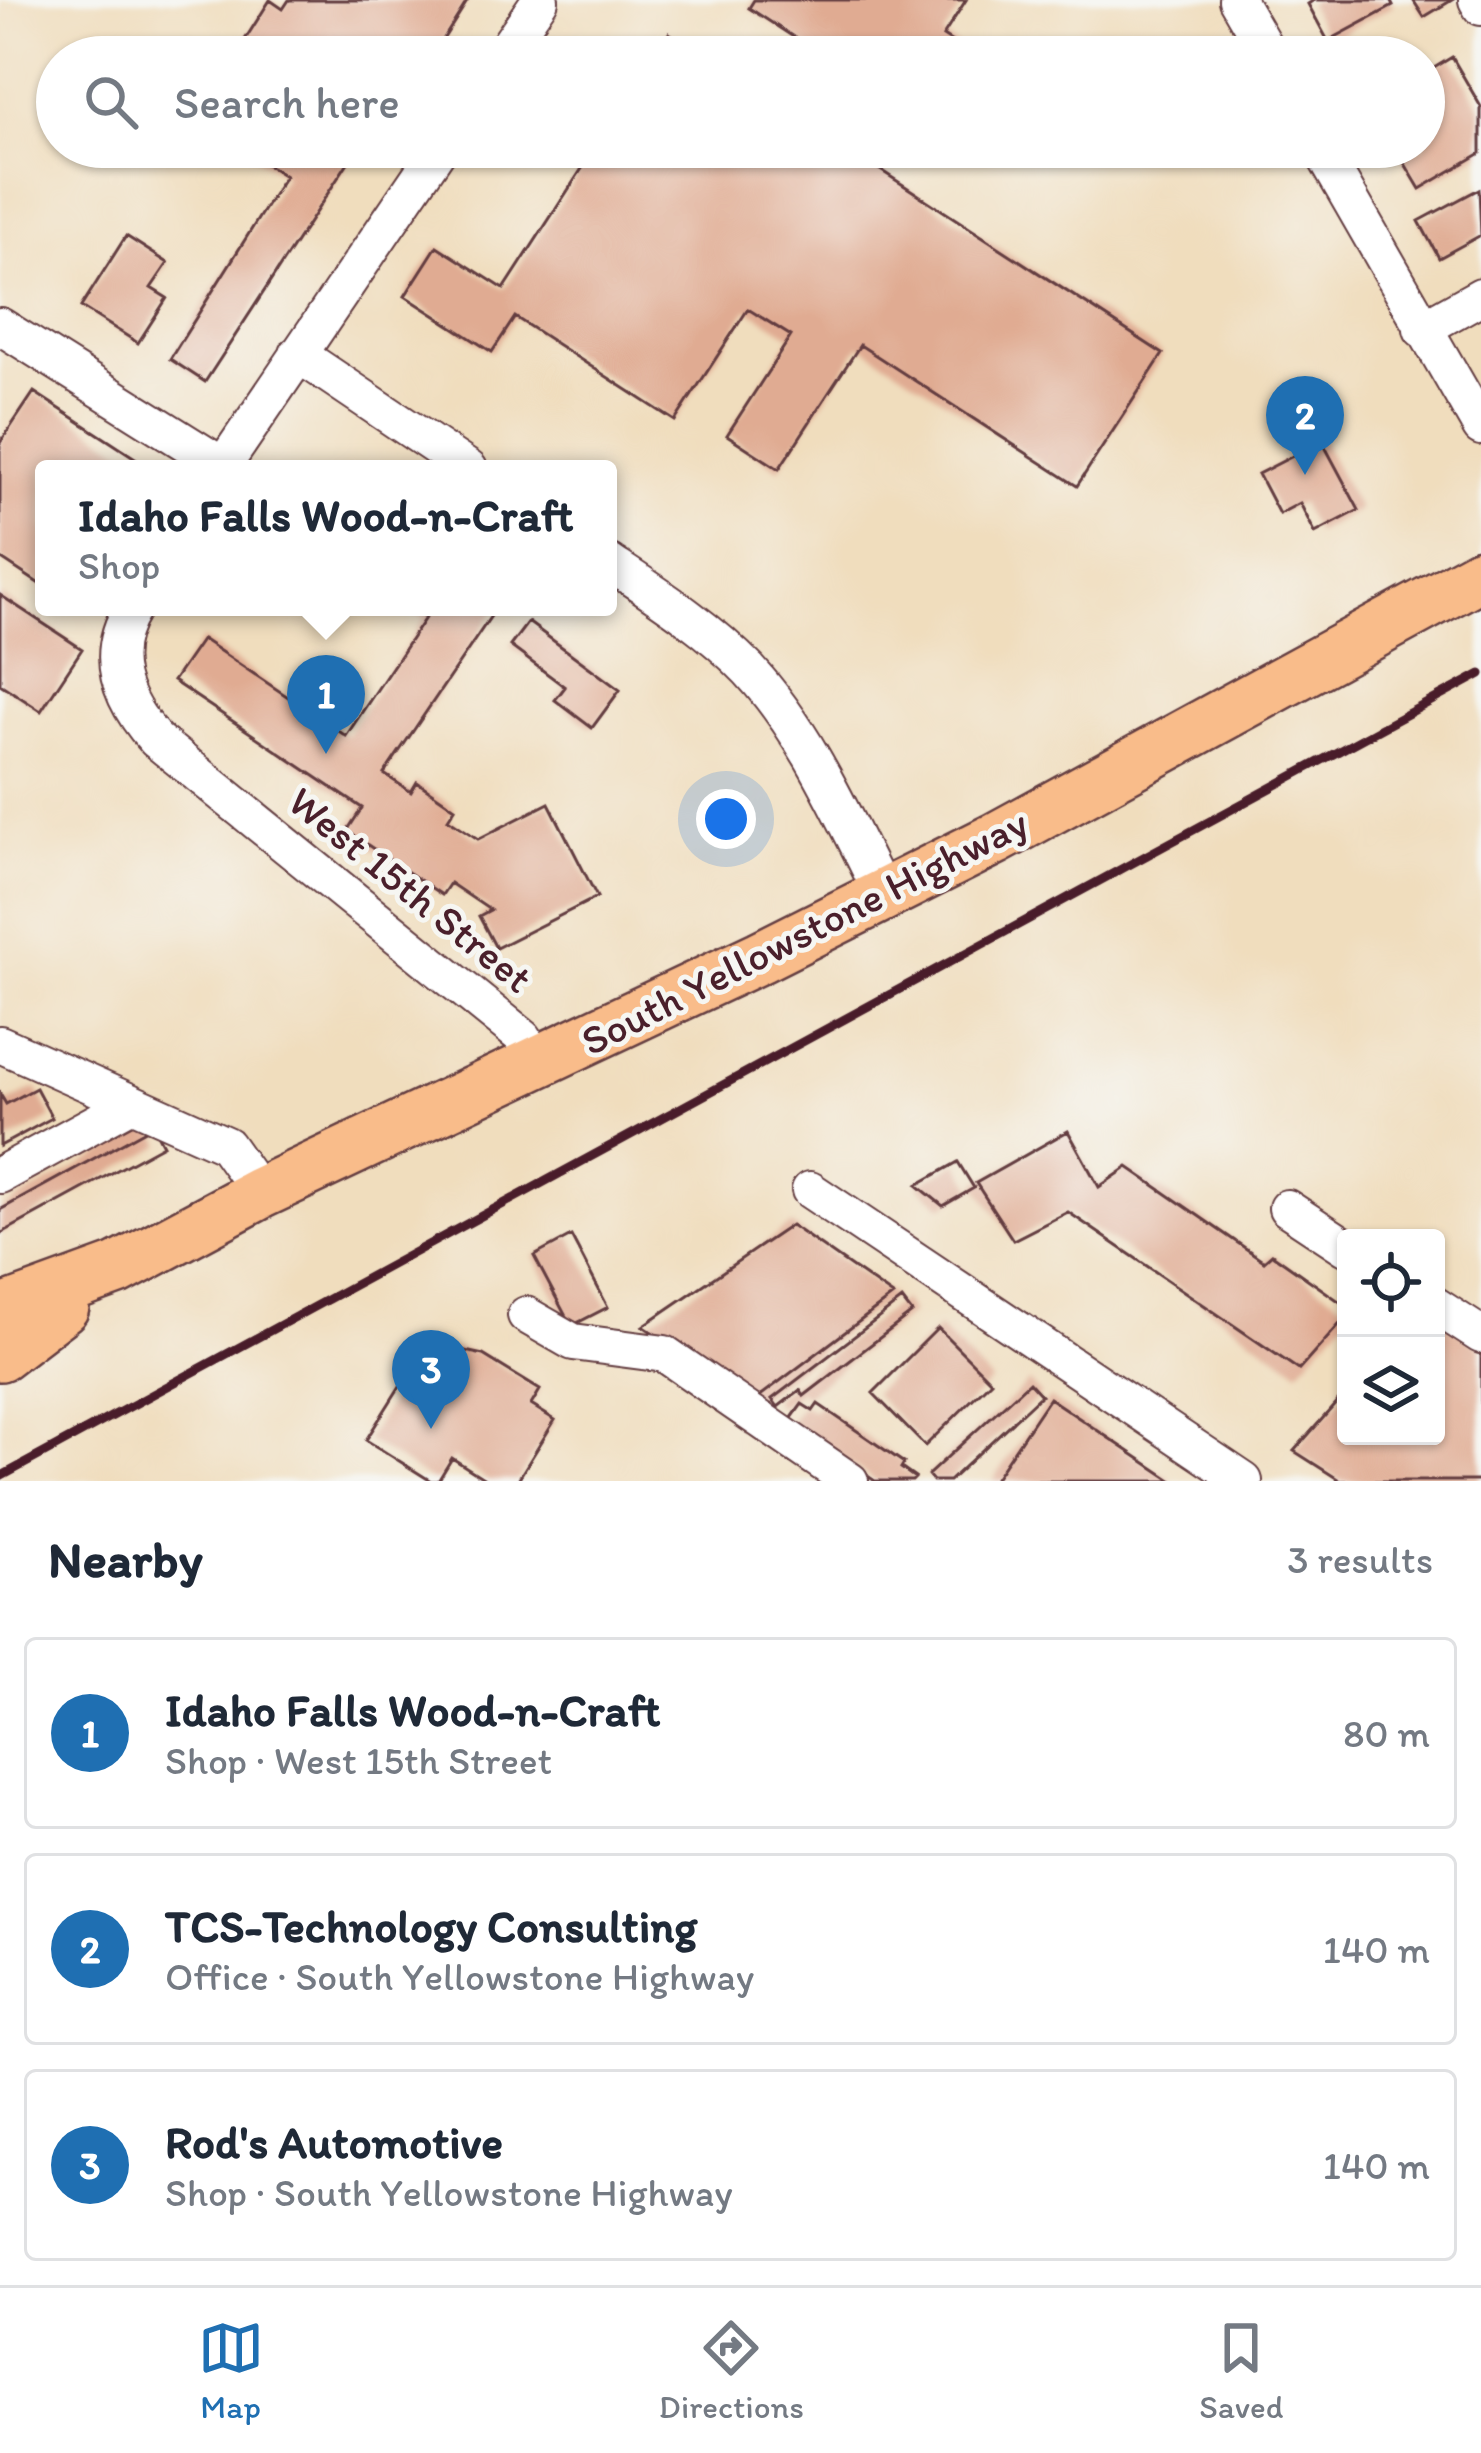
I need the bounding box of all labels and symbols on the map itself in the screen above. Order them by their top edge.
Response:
pin: 2 [1266,376,1344,475]
pin: 1 [287,655,365,754]
street label: West 15th Street [278,775,543,1003]
your location [696,789,756,849]
street label: South Yellowstone Highway [573,797,1036,1066]
pin: 3 [392,1330,470,1429]

